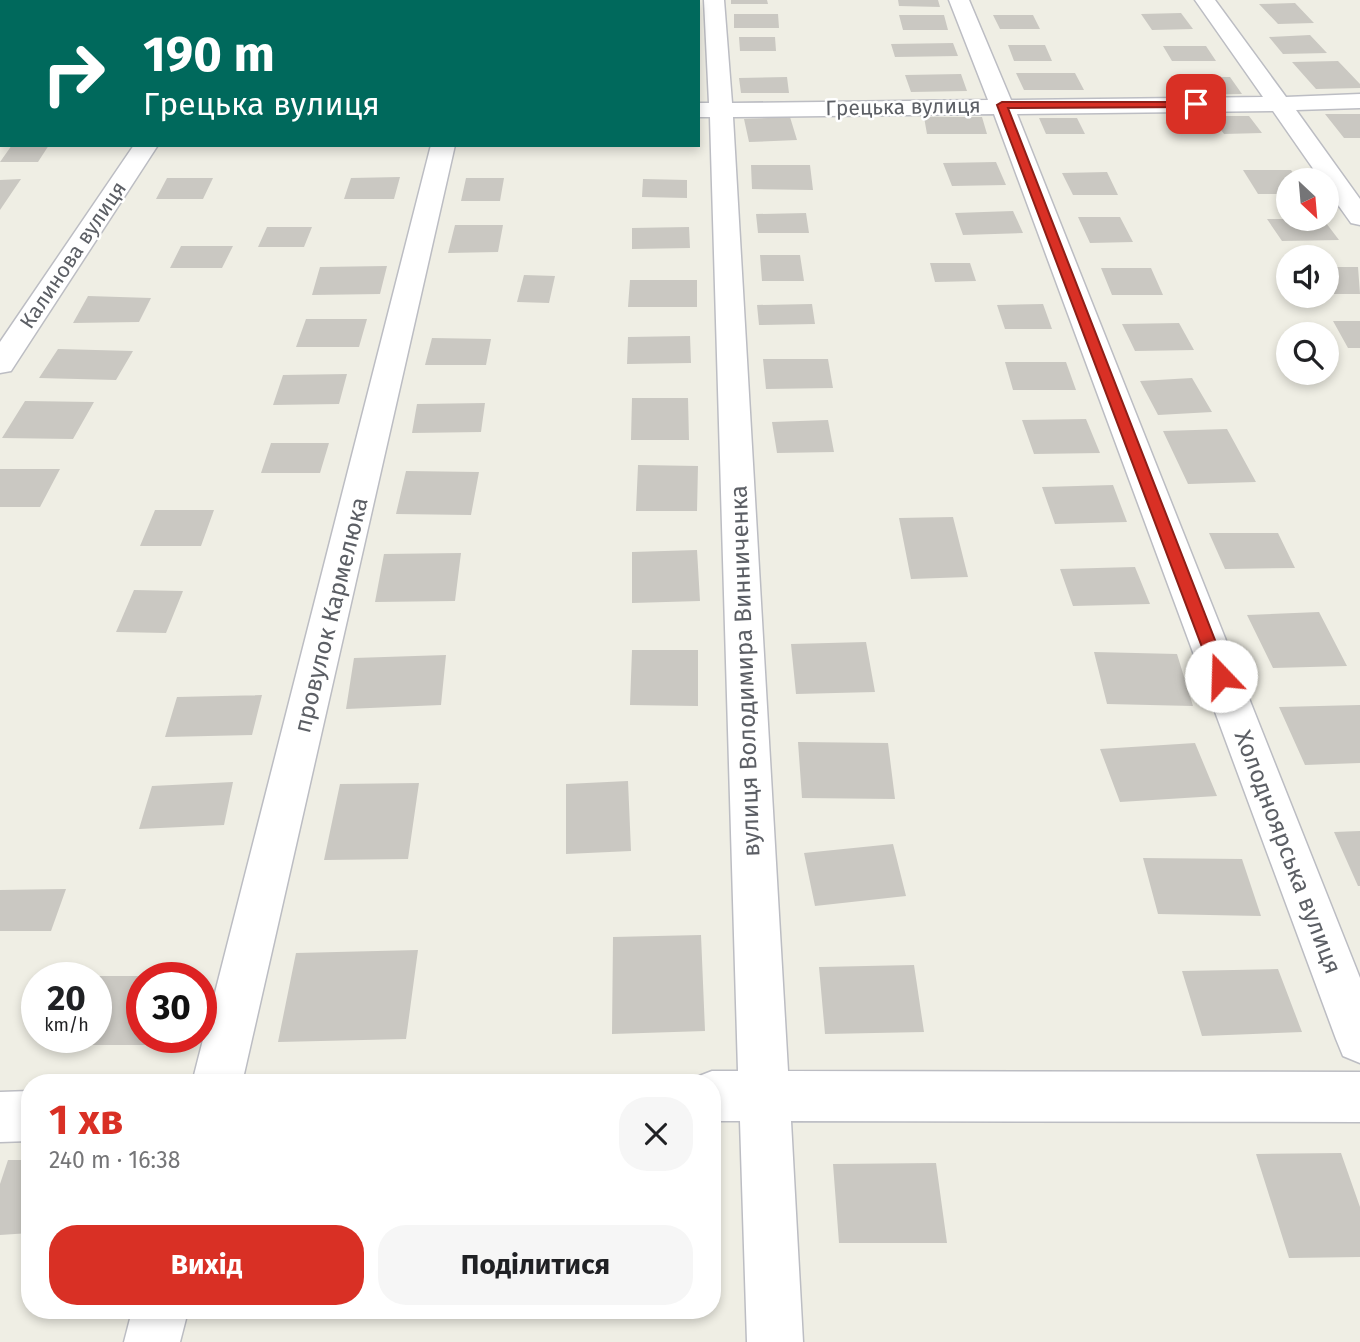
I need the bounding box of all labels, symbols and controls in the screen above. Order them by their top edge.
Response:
text: 190 m [143,25,275,84]
icon: right [28,28,119,119]
pin [1166,74,1226,134]
text: Грецька вулиця [143,85,380,123]
icon: arrive [1177,85,1215,123]
street label: Грецька вулиця [825,93,981,121]
north arrow [1276,168,1339,231]
map controls [1276,168,1339,385]
street label: Калинова вулиця [14,176,132,334]
button: sound [1276,245,1339,308]
button: search [1276,322,1339,385]
street label: вулиця Володимира Винниченка [725,485,765,857]
street label: провулок Кармелюка [288,494,374,736]
position arrow [1184,639,1258,713]
street label: Холодноярська вулиця [1229,726,1347,978]
speed limit sign: 30 [126,962,217,1053]
text: 20 [47,977,86,1019]
text: km/h [44,1014,89,1036]
text: 1 хв [49,1095,123,1145]
button: close [619,1097,693,1171]
text: 240 m · 16:38 [49,1146,180,1174]
button: Вихід [49,1225,364,1305]
button: Поділитися [378,1225,693,1305]

